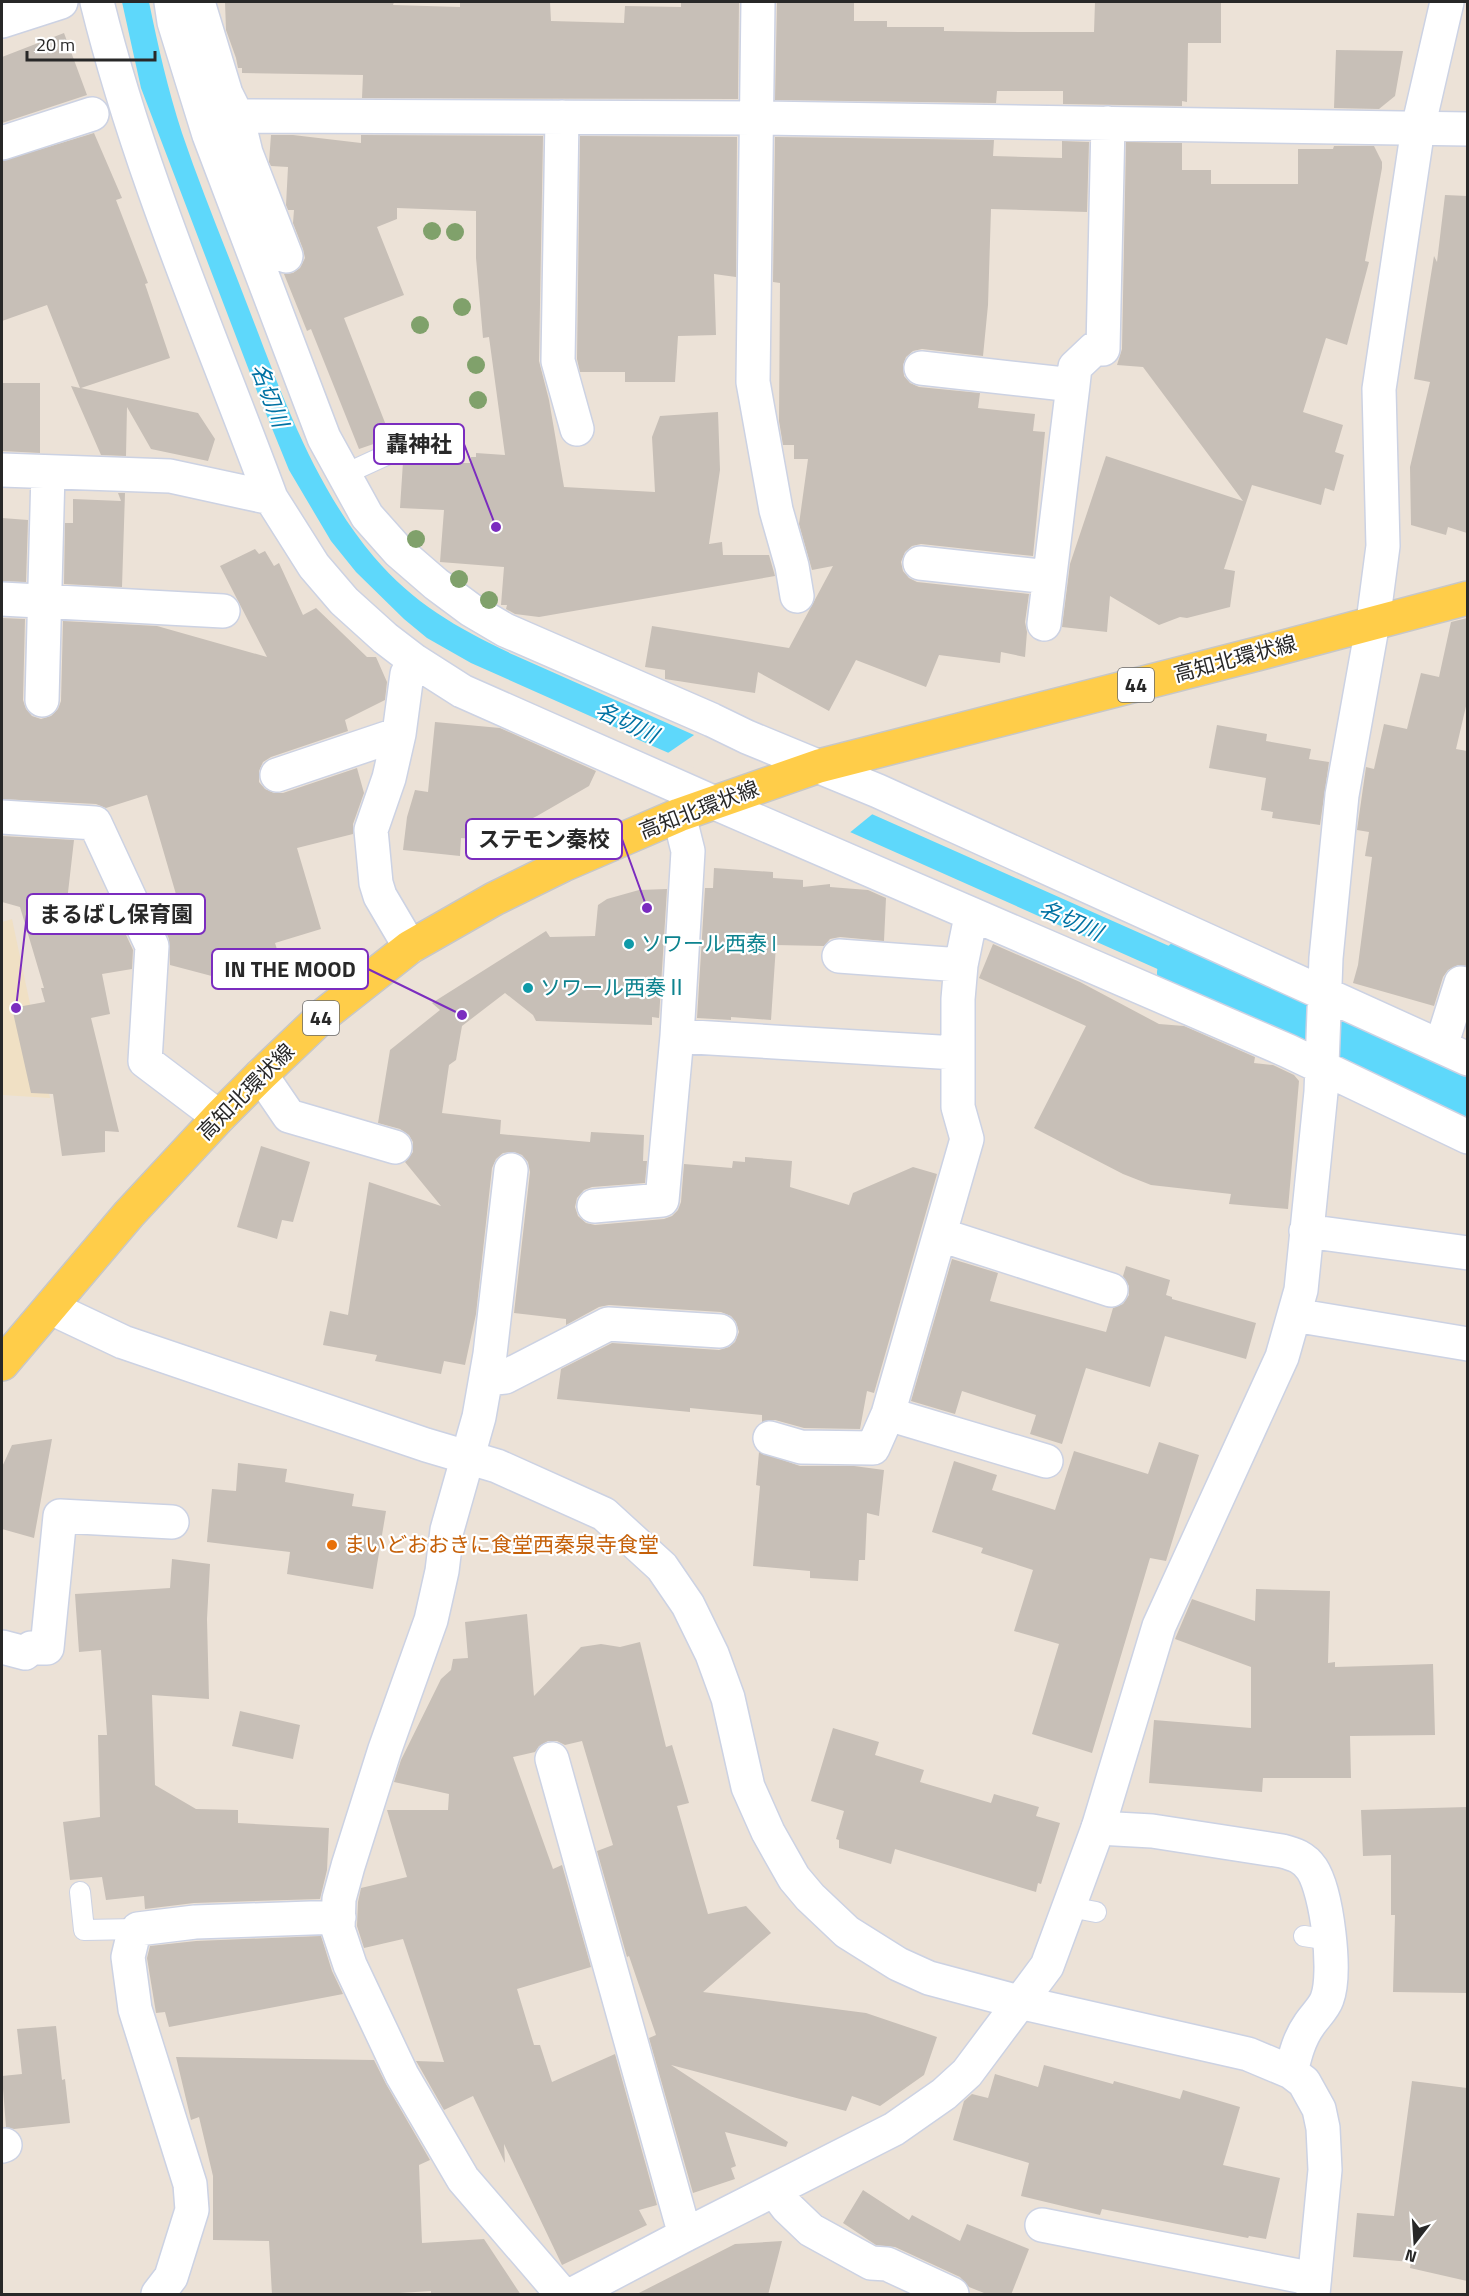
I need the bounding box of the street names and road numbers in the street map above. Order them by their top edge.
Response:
street label: 高知北環状線 [1170,626,1300,690]
road number: 44 [1118,668,1154,702]
street label: 高知北環状線 [634,772,763,847]
road number: 44 [303,1001,339,1035]
street label: 高知北環状線 [189,1035,301,1147]

